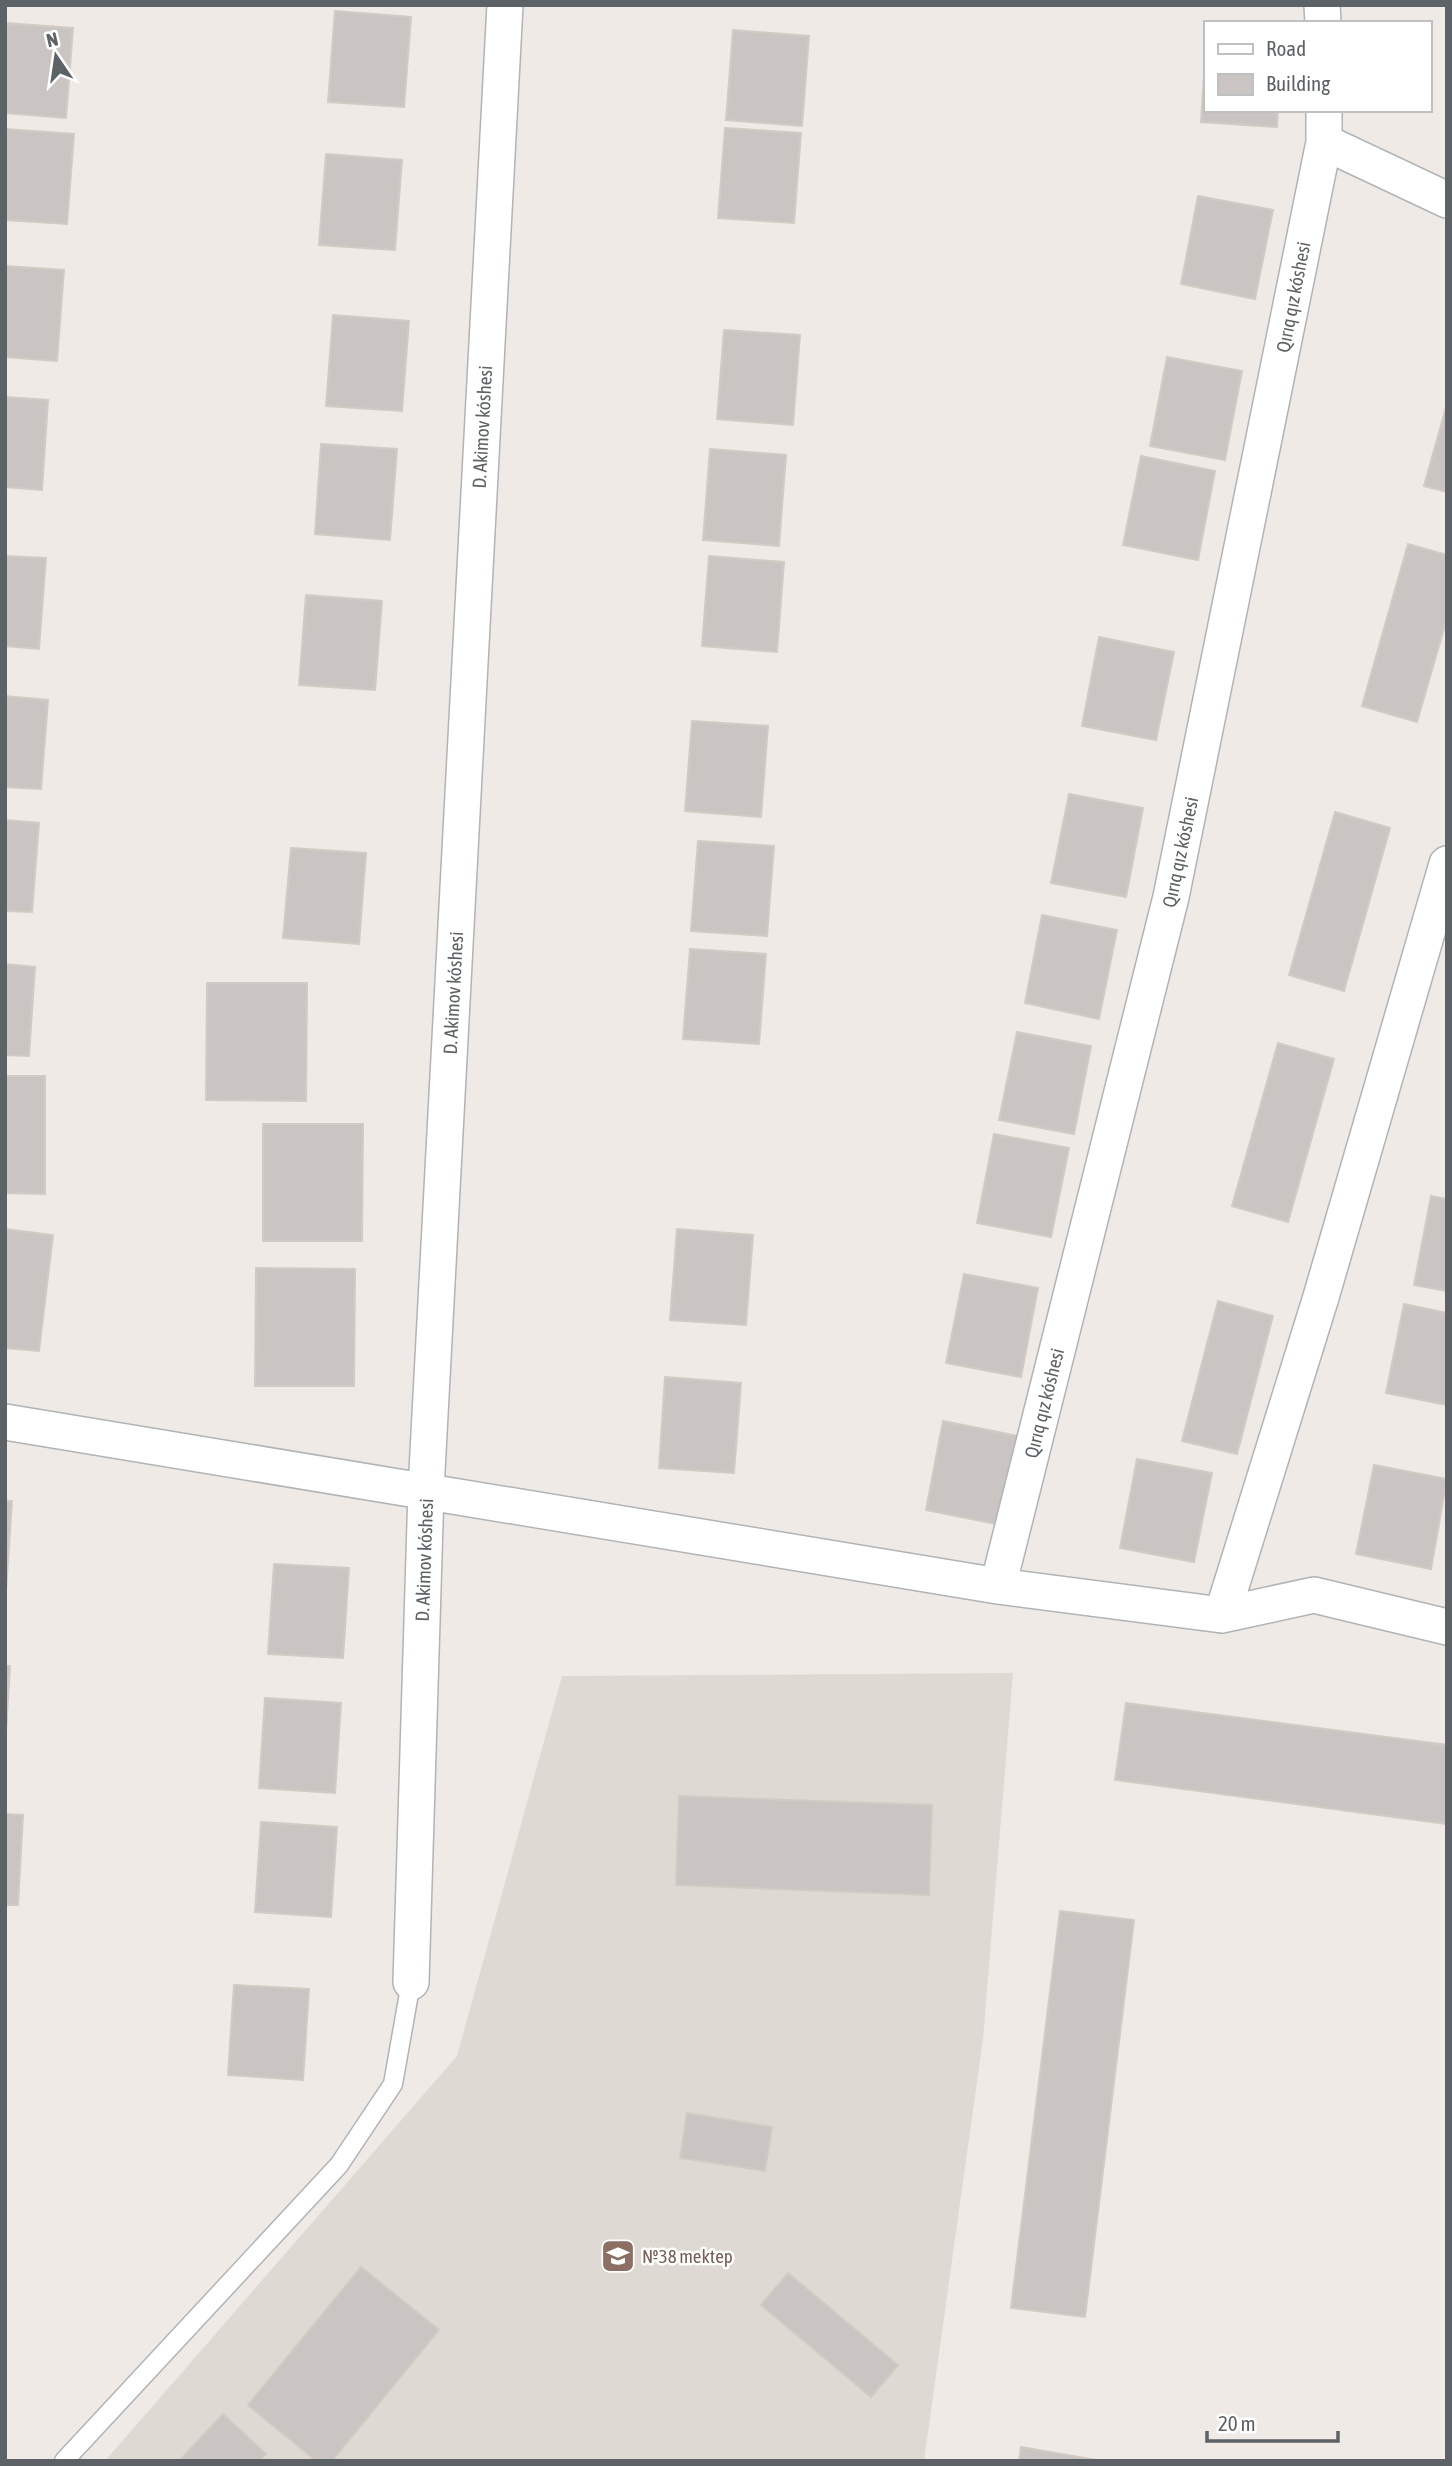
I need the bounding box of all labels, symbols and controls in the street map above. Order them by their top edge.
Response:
north arrow [21,21,91,91]
legend [1204,21,1431,112]
text: N [44,27,60,51]
text: Road [1266,36,1306,60]
text: Building [1266,71,1330,95]
street label: Qırıq qız kóshesi [1271,240,1315,354]
street label: D. Akimov kóshesi [468,365,496,489]
street label: Qırıq qız kóshesi [1158,795,1202,909]
street label: D. Akimov kóshesi [439,931,467,1055]
street label: Qırıq qız kóshesi [1020,1346,1068,1460]
street label: D. Akimov kóshesi [411,1498,437,1622]
school or university icon: №38 mektep [599,2237,637,2275]
place label: №38 mektep [642,2245,733,2267]
scale bar [1207,2400,1338,2444]
text: 20 m [1218,2411,1256,2435]

